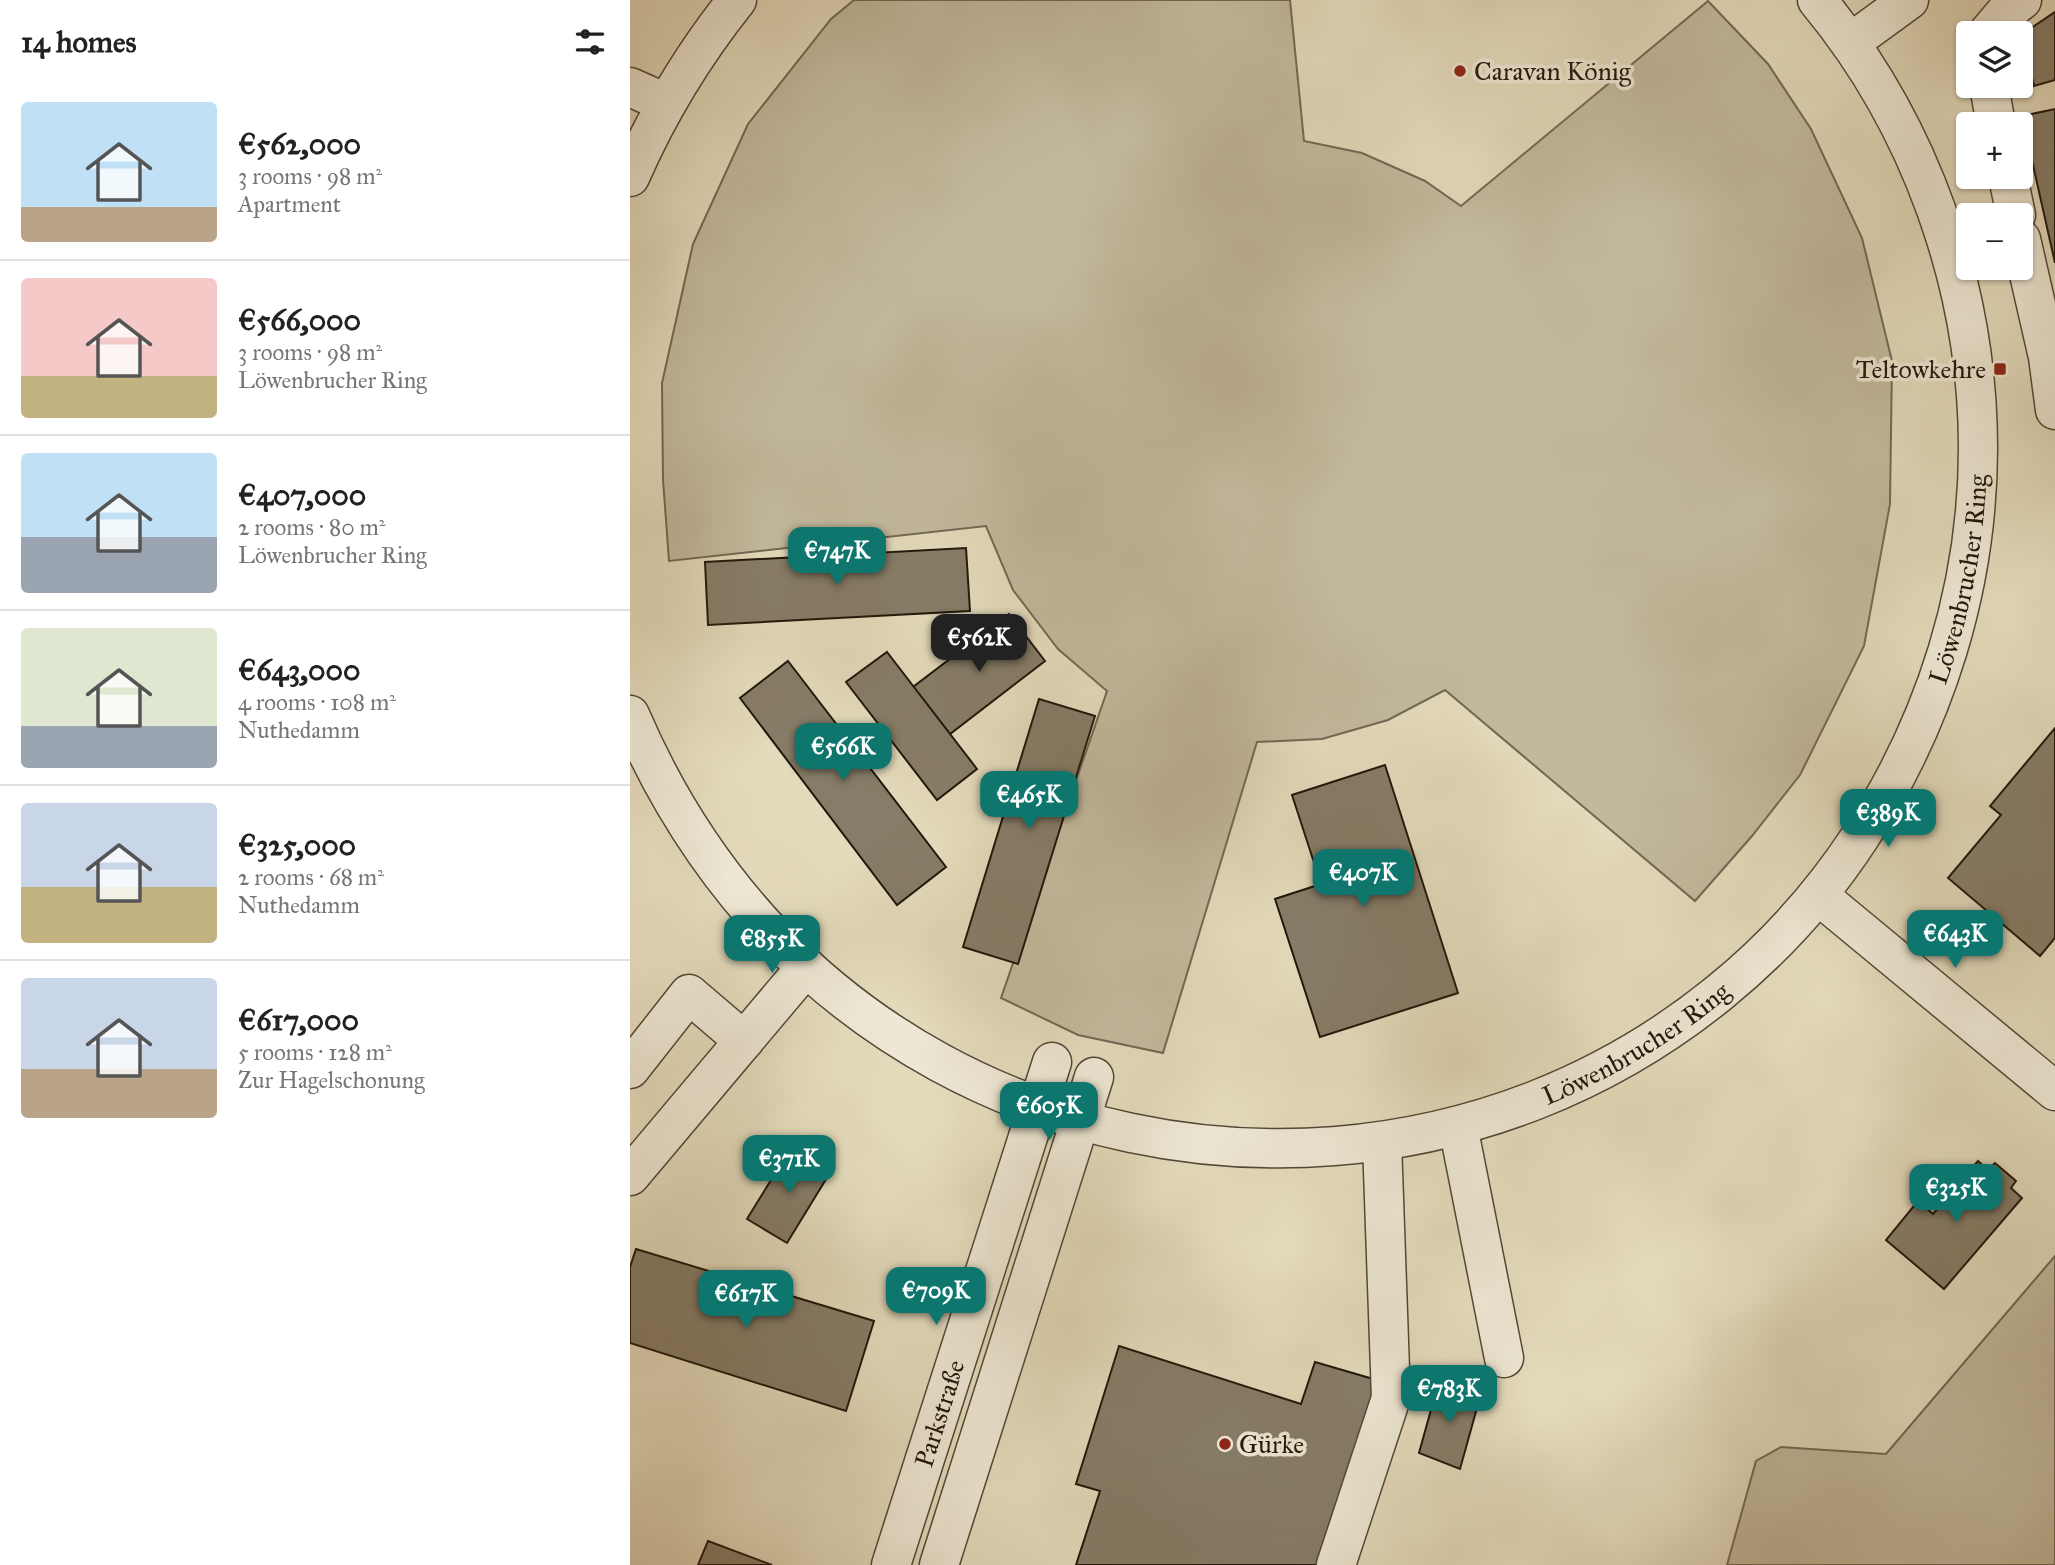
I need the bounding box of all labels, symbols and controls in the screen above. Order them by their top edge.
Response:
map controls [1956,21,2033,280]
button: layers [1956,21,2033,98]
icon: filters [571,23,609,61]
text: 14 homes [21,24,136,60]
place label: Caravan König [1474,55,1632,87]
marker: Caravan König [1452,63,1468,79]
button: + [1956,112,2033,189]
text: €562,000 [238,126,361,162]
icon: home [77,130,161,214]
text: 3 rooms · 98 m² [238,162,382,190]
text: Apartment [238,190,341,218]
button: − [1956,203,2033,280]
text: €566,000 [238,302,361,338]
icon: home [77,306,161,390]
text: 3 rooms · 98 m² [238,338,382,366]
place label: Teltowkehre [1856,353,1986,385]
marker: Teltowkehre [1992,361,2008,377]
text: Löwenbrucher Ring [238,366,427,394]
street label: Löwenbrucher Ring [1922,473,1994,688]
text: €407,000 [238,477,366,513]
icon: home [77,481,161,565]
text: 2 rooms · 80 m² [238,513,385,541]
pin: €747K [788,528,886,587]
text: €747K [804,536,870,564]
text: Löwenbrucher Ring [238,541,427,569]
pin: €562K [930,614,1028,674]
text: €562K [947,623,1011,651]
text: €643,000 [238,652,360,688]
icon: home [77,656,161,740]
text: 4 rooms · 108 m² [238,688,396,716]
text: Nuthedamm [238,716,360,744]
pin: €566K [794,724,892,783]
text: €566K [811,732,875,760]
pin: €465K [980,772,1078,831]
text: €465K [996,780,1062,808]
pin: €389K [1839,790,1937,849]
text: €389K [1856,798,1920,826]
text: €325,000 [238,827,356,863]
icon: home [77,831,161,915]
pin: €407K [1314,850,1412,909]
text: €407K [1329,858,1397,886]
text: 2 rooms · 68 m² [238,863,384,891]
text: Nuthedamm [238,891,360,919]
pin: €643K [1906,911,2004,970]
pin: €855K [723,916,821,975]
text: €643K [1923,919,1987,947]
text: €855K [740,924,804,952]
street label: Löwenbrucher Ring [1537,974,1737,1112]
text: €617,000 [238,1002,359,1038]
icon: home [77,1006,161,1090]
text: 5 rooms · 128 m² [238,1038,392,1066]
text: Zur Hagelschonung [238,1066,425,1094]
pin: €605K [1000,1082,1098,1142]
text: €605K [1016,1091,1082,1119]
pin: €371K [740,1136,838,1195]
text: €371K [759,1144,819,1172]
pin: €325K [1907,1164,2005,1224]
text: €325K [1925,1173,1987,1201]
pin: €709K [887,1268,985,1327]
pin: €617K [697,1270,795,1330]
text: €709K [902,1276,970,1304]
text: €617K [714,1279,778,1307]
street label: Parkstraße [907,1356,972,1471]
pin: €783K [1400,1366,1498,1425]
text: €783K [1417,1374,1481,1402]
place label: Gürke [1239,1428,1304,1460]
marker: Gürke [1217,1436,1233,1452]

